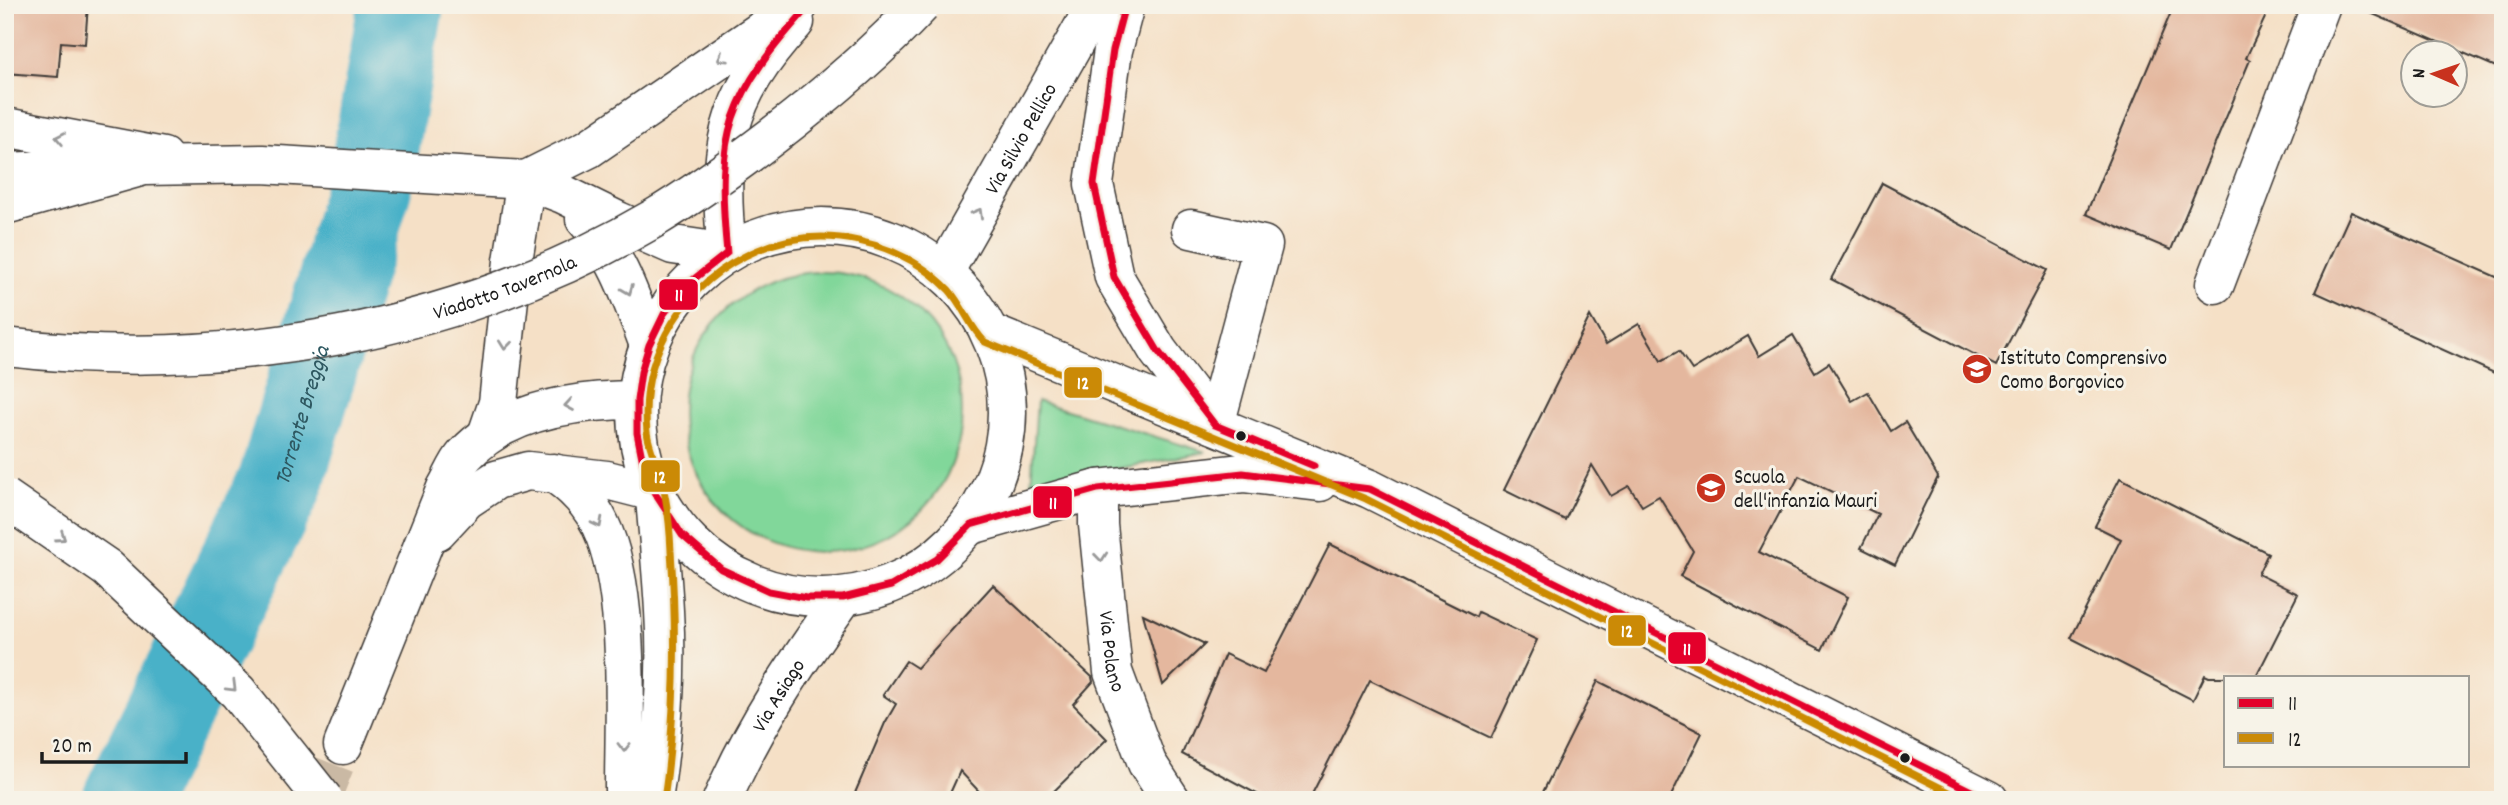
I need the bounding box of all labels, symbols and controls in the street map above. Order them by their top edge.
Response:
north arrow [2400,38,2470,108]
one-way arrow [717,49,730,62]
text: N [2407,68,2434,79]
street label: Via Silvio Pellico [979,78,1066,201]
one-way arrow [54,131,66,146]
one-way arrow [970,208,983,220]
street label: Viadotto Tavernola [430,249,583,330]
line badge: 11 [658,278,699,311]
one-way arrow [620,283,634,295]
text: 11 [675,284,683,311]
one-way arrow [497,339,512,351]
water label: Torrente Breggia [268,341,341,490]
place label: Istituto Comprensivo Como Borgovico [2000,345,2167,399]
school or university icon: Istituto Comprensivo Como Borgovico [1960,352,1994,386]
line badge: 12 [1063,366,1103,399]
text: 12 [1077,372,1089,399]
one-way arrow [563,397,575,412]
unlabelled marker [1234,429,1248,443]
line badge: 12 [640,459,681,493]
place label: Scuola dell'infanzia Mauri [1734,464,1877,518]
text: 12 [654,466,666,493]
school or university icon: Scuola dell'infanzia Mauri [1694,471,1728,505]
line badge: 11 [1032,485,1073,519]
text: 11 [1049,492,1057,519]
one-way arrow [590,516,604,528]
one-way arrow [53,529,66,541]
one-way arrow [1093,552,1108,563]
street label: Via Polano [1089,610,1131,697]
line badge: 12 [1607,614,1647,647]
text: 12 [1621,620,1633,647]
line badge: 11 [1667,631,1707,665]
text: 11 [1683,638,1691,665]
street label: Via Asiago [746,654,814,739]
legend [2224,676,2470,766]
one-way arrow [224,678,237,691]
text: 11 [2288,691,2297,721]
scale bar [42,721,186,765]
text: 12 [2288,727,2302,757]
text: 20 m [52,733,92,763]
one-way arrow [616,742,632,753]
unlabelled marker [1898,751,1912,765]

